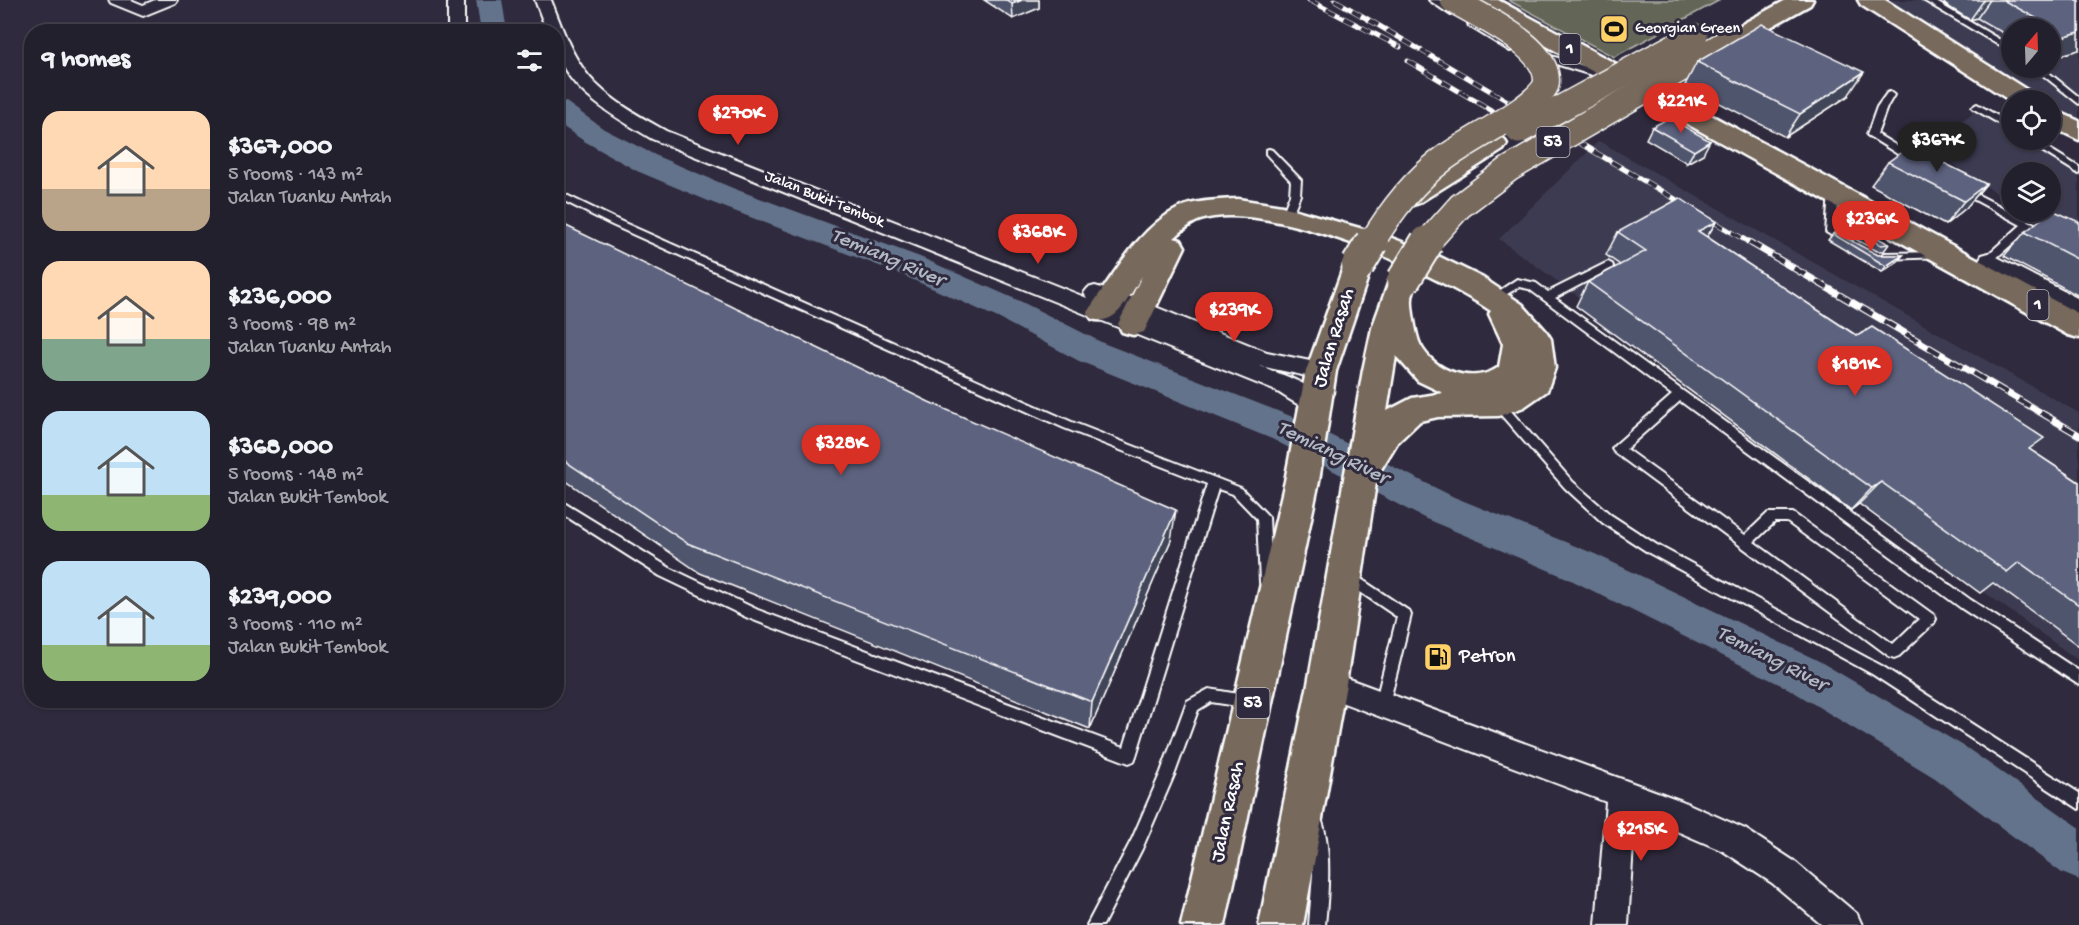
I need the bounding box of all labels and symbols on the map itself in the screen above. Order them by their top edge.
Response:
sports icon: Georgian Green [1598,13,1630,45]
north arrow [2001,18,2061,78]
place label: Georgian Green [1635,20,1740,39]
road number: 1 [1560,34,1580,64]
pin: $221K [1639,83,1723,134]
pin: $270K [696,95,780,146]
pin: $367K [1895,122,1979,173]
road number: 53 [1536,127,1570,157]
street label: Jalan Bukit Tembok [761,167,888,233]
pin: $236K [1829,201,1913,252]
pin: $368K [996,214,1080,265]
water label: Temiang River [827,224,951,296]
street label: Jalan Rasah [1309,286,1361,390]
road number: 1 [2028,290,2048,320]
pin: $239K [1192,292,1276,343]
pin: $181K [1813,346,1897,397]
water label: Temiang River [1273,416,1396,494]
pin: $328K [799,425,883,476]
water label: Temiang River [1712,622,1834,700]
fuel station icon: Petron [1422,641,1454,673]
place label: Petron [1458,646,1516,669]
road number: 53 [1236,688,1270,718]
street label: Jalan Rasah [1207,759,1251,864]
pin: $215K [1599,811,1683,862]

